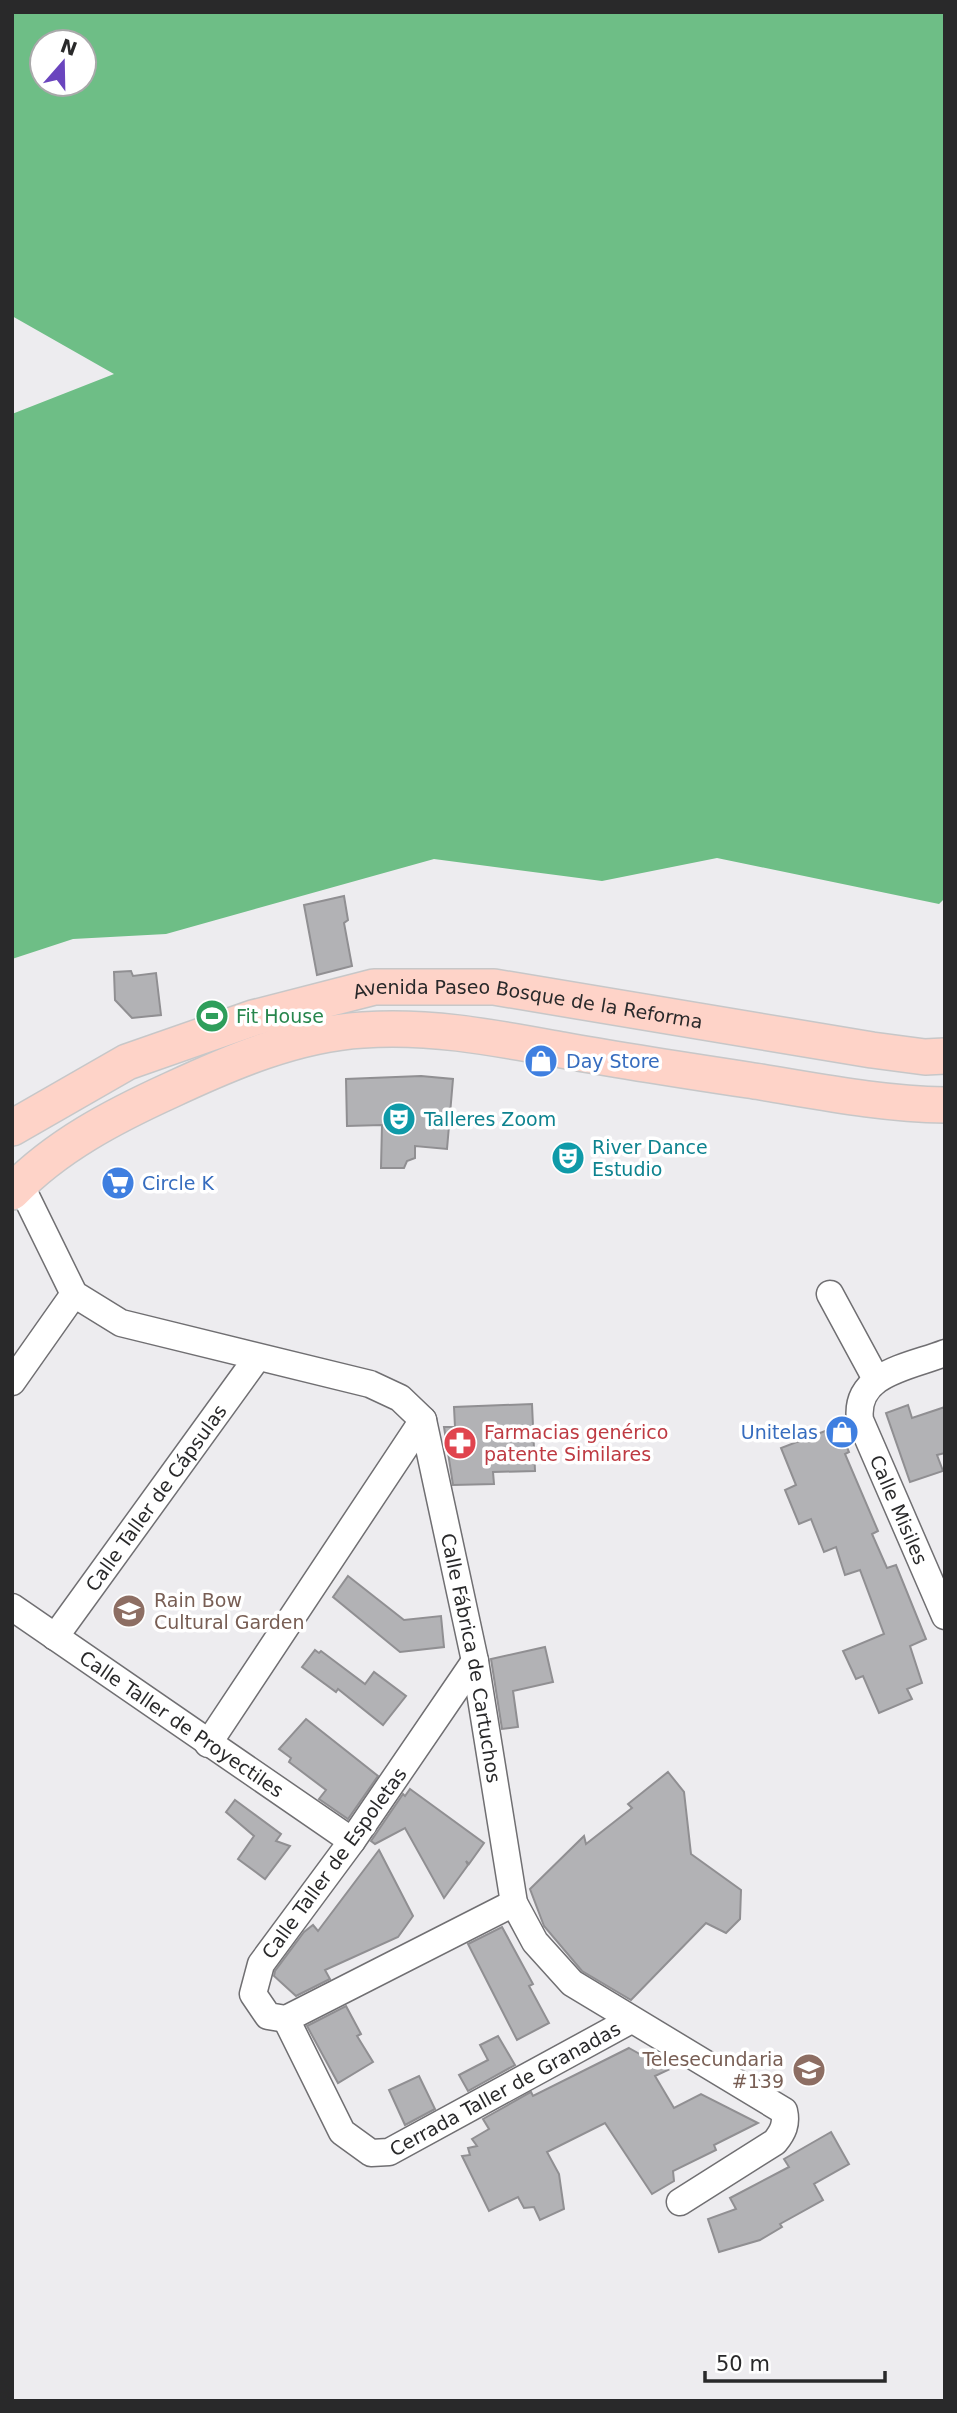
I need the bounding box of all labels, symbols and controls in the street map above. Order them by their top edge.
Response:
north arrow [28,28,98,98]
text: N [58,34,80,60]
street label: Avenida Paseo Bosque de la Reforma [351,976,704,1033]
sports icon: Fit House [193,997,231,1035]
place label: Fit House [236,1005,324,1027]
shop icon: Day Store [522,1042,560,1080]
place label: Day Store [566,1050,660,1072]
theatre icon: Talleres Zoom [380,1100,418,1138]
place label: Talleres Zoom [423,1108,556,1130]
place label: River Dance Estudio [592,1136,708,1180]
theatre icon: River Dance Estudio [549,1139,587,1177]
supermarket icon: Circle K [99,1164,137,1202]
place label: Circle K [142,1172,214,1194]
street label: Calle Taller de Cápsulas [81,1400,231,1595]
shop icon: Unitelas [823,1413,861,1451]
place label: Farmacias genérico patente Similares [484,1421,668,1465]
place label: Unitelas [741,1421,818,1443]
pharmacy icon: Farmacias genérico patente Similares [441,1424,479,1462]
street label: Calle Misiles [866,1452,932,1568]
street label: Calle Fábrica de Cartuchos [437,1531,505,1784]
place label: Rain Bow Cultural Garden [154,1589,305,1633]
school or university icon: Rain Bow Cultural Garden [110,1592,148,1630]
street label: Calle Taller de Proyectiles [76,1646,288,1802]
street label: Calle Taller de Espoletas [257,1763,411,1963]
street label: Cerrada Taller de Granadas [386,2017,624,2161]
place label: Telesecundaria #139 [641,2048,784,2092]
school or university icon: Telesecundaria #139 [790,2051,828,2089]
scale bar [705,2340,885,2384]
text: 50 m [716,2352,770,2376]

